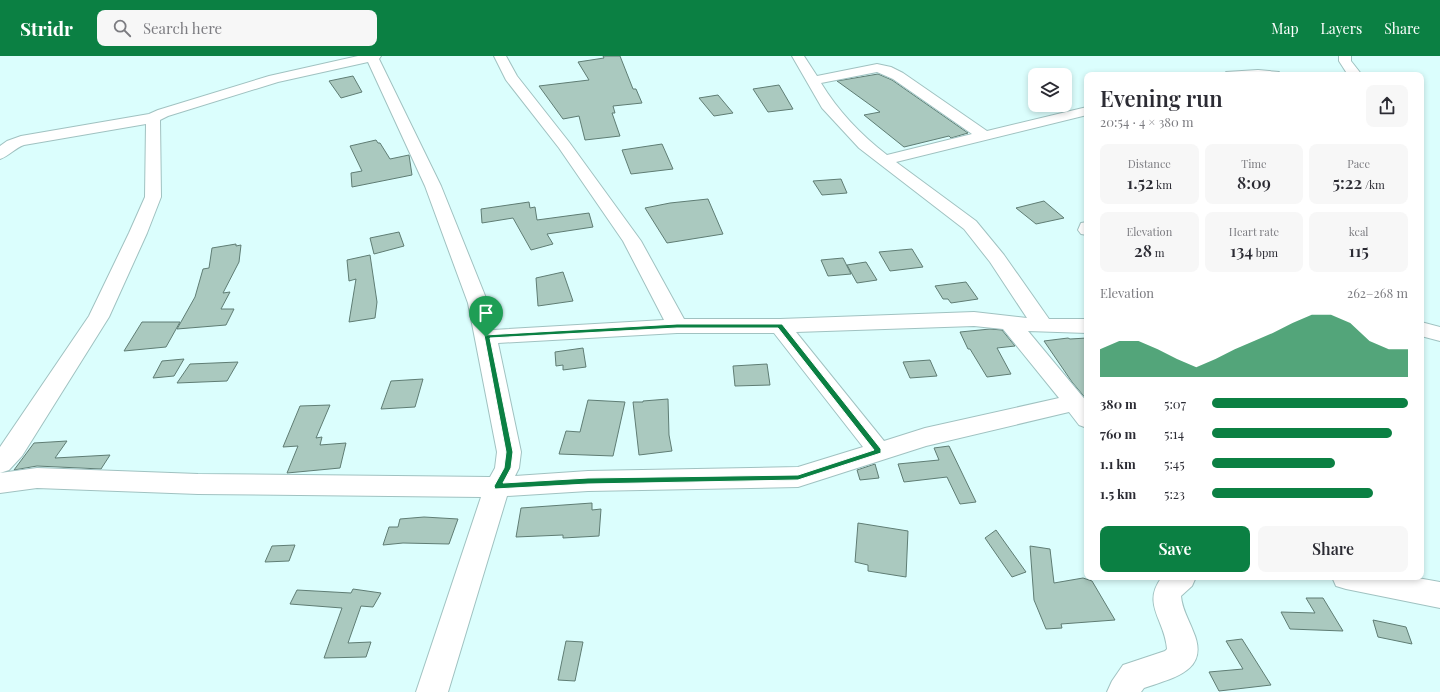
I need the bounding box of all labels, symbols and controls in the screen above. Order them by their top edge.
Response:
search box [97,10,377,46]
text: Stridr [20,15,73,41]
icon: search [111,17,133,39]
text: Search here [143,18,222,38]
text: Map [1271,19,1299,38]
text: Layers [1321,19,1362,38]
text: Share [1384,19,1420,38]
map controls [1028,68,1072,112]
button: layers [1028,68,1072,112]
text: Evening run [1100,83,1223,113]
button: share [1366,85,1408,127]
text: 20:54 · 4 × 380 m [1100,113,1194,130]
text: Distance [1128,156,1171,171]
text: Time [1241,156,1267,171]
text: Pace [1347,156,1370,171]
text: 1.52 [1127,171,1154,193]
text: 8:09 [1237,171,1271,193]
text: 5:22 [1332,171,1362,193]
text: km [1154,177,1172,192]
text: /km [1362,177,1385,192]
text: Elevation [1126,224,1172,239]
text: Heart rate [1229,224,1279,239]
text: kcal [1349,224,1369,239]
text: 28 [1134,239,1152,261]
text: 134 [1230,239,1253,261]
text: 115 [1349,239,1369,261]
text: m [1152,245,1165,260]
text: bpm [1253,245,1278,260]
text: Elevation [1100,284,1154,301]
text: 262–268 m [1347,284,1408,301]
pin [469,296,503,337]
icon: arrive [475,302,497,324]
text: 380 m [1100,395,1137,412]
text: 5:07 [1164,395,1186,412]
text: 760 m [1100,425,1136,442]
text: 5:14 [1164,425,1184,442]
text: 1.1 km [1100,455,1136,472]
text: 5:45 [1164,455,1185,472]
text: 1.5 km [1100,485,1136,502]
text: 5:23 [1164,485,1185,502]
button: Save [1100,526,1250,572]
button: Share [1258,526,1408,572]

